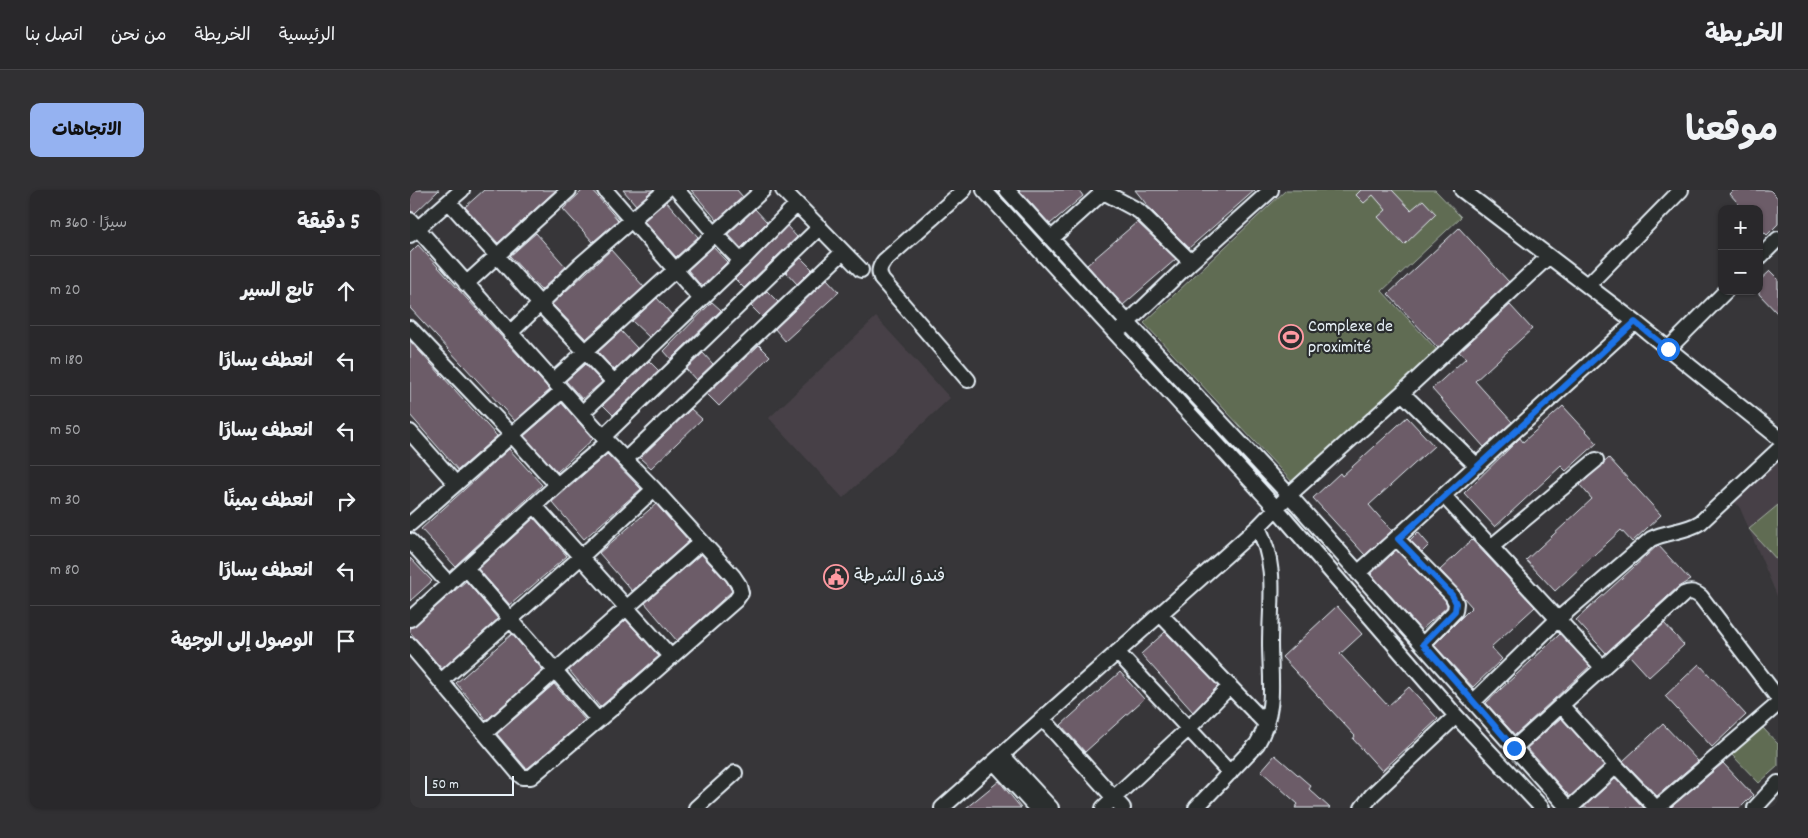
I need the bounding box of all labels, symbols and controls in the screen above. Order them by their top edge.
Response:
text: الخريطة [1705,19,1783,53]
text: اتصل بنا [25,24,83,49]
text: من نحن [111,24,167,49]
text: الخريطة [195,24,251,49]
text: الرئيسية [279,24,335,49]
button: الاتجاهات [30,103,144,157]
text: موقعنا [1685,108,1778,158]
map controls [1718,205,1763,295]
button: + [1718,205,1763,250]
text: 5 دقيقة [297,209,360,239]
text: سيرًا · 360 m [50,212,127,235]
button: − [1718,250,1763,295]
icon: ahead [332,277,360,305]
text: 20 m [50,279,80,302]
text: تابع السير [241,279,313,306]
place label: Complexe de proximité [1308,315,1393,361]
sports icon: Complexe de proximité [1278,324,1304,350]
route start [1657,338,1680,361]
icon: left [332,347,360,375]
text: 180 m [50,349,83,372]
text: انعطف يسارًا [219,349,313,376]
icon: left [332,417,360,445]
text: 50 m [50,419,81,442]
text: انعطف يسارًا [219,419,313,446]
icon: right [332,487,360,515]
text: 30 m [50,489,81,512]
text: انعطف يمينًا [224,489,313,516]
icon: left [332,557,360,585]
text: 80 m [50,559,80,582]
text: انعطف يسارًا [219,559,313,586]
public building icon: فندق الشرطة [823,564,849,590]
place label: فندق الشرطة [854,565,945,590]
icon: arrive [332,627,360,655]
text: الوصول إلى الوجهة [171,629,313,656]
route end [1503,737,1526,760]
scale bar [425,773,514,796]
text: 50 m [432,775,459,795]

